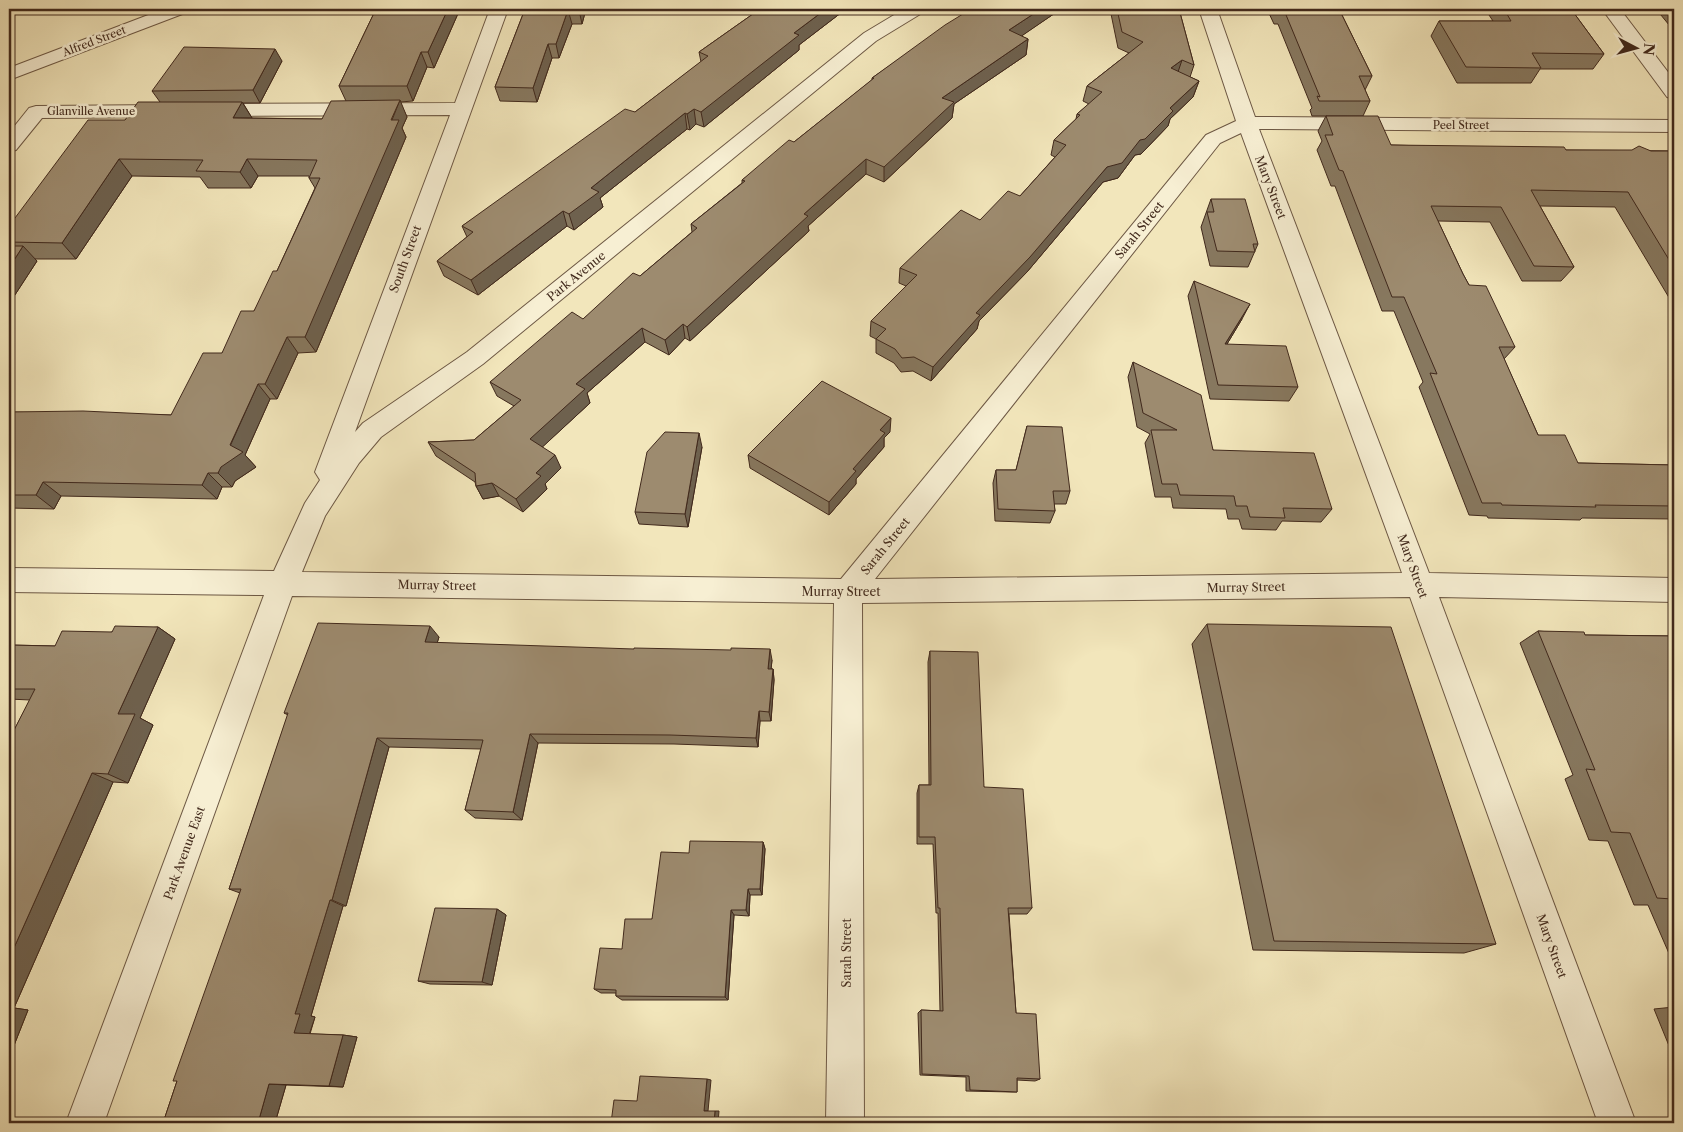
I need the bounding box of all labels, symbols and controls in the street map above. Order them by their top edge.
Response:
street label: Alfred Street [59,22,128,60]
north arrow [1610,22,1660,72]
text: N [1639,42,1659,56]
street label: Glanville Avenue [47,104,135,118]
street label: Peel Street [1433,118,1489,132]
street label: Mary Street [1252,153,1290,222]
street label: Sarah Street [1111,198,1167,262]
street label: South Street [386,222,424,295]
street label: Park Avenue [544,248,609,304]
street label: Sarah Street [857,514,913,578]
street label: Mary Street [1395,532,1432,601]
street label: Murray Street [397,577,477,593]
street label: Murray Street [1206,579,1286,595]
street label: Murray Street [802,584,881,599]
street label: Park Avenue East [160,803,208,902]
street label: Mary Street [1534,912,1571,981]
street label: Sarah Street [839,917,854,988]

